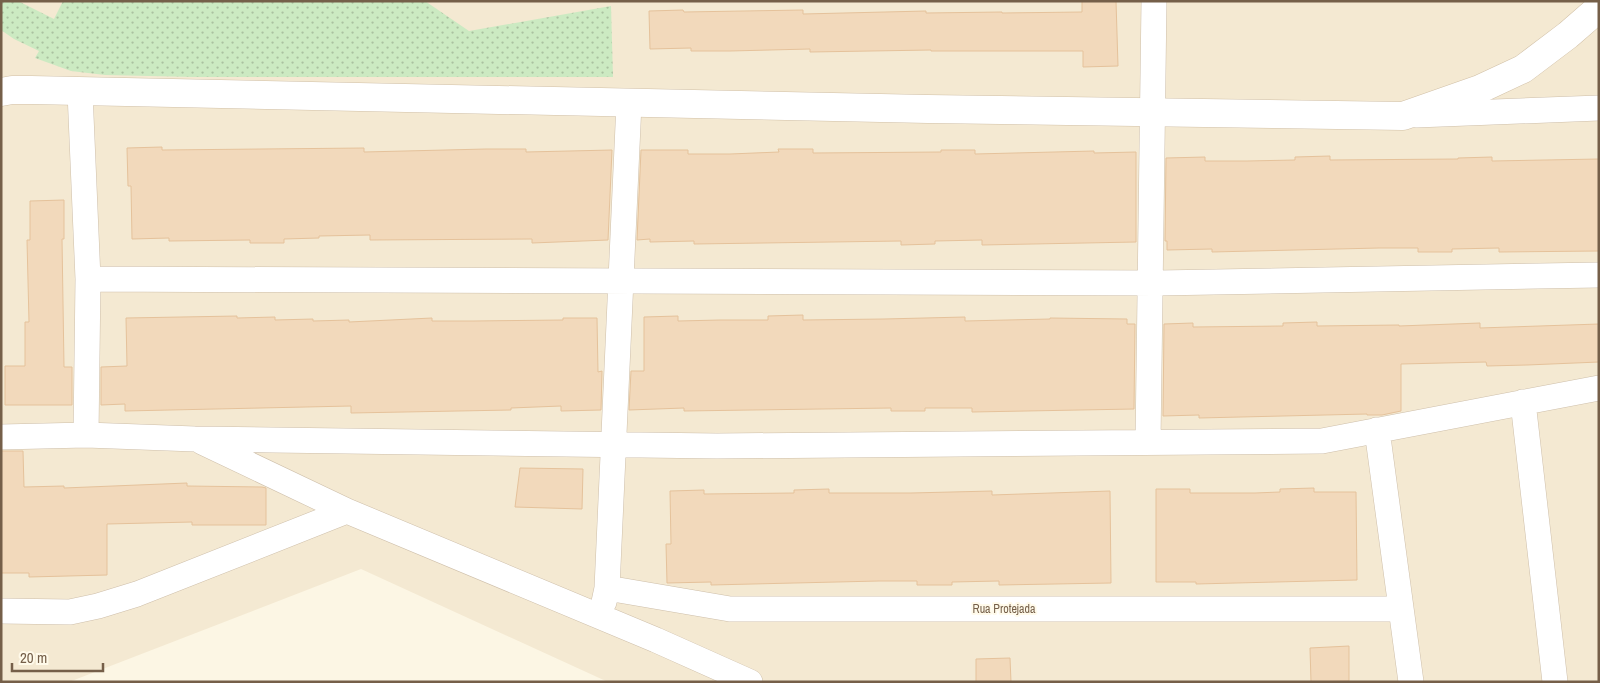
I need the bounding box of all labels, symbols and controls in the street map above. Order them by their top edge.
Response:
street label: Rua Protejada [973,601,1036,617]
scale bar [12,640,104,672]
text: 20 m [20,647,47,668]

